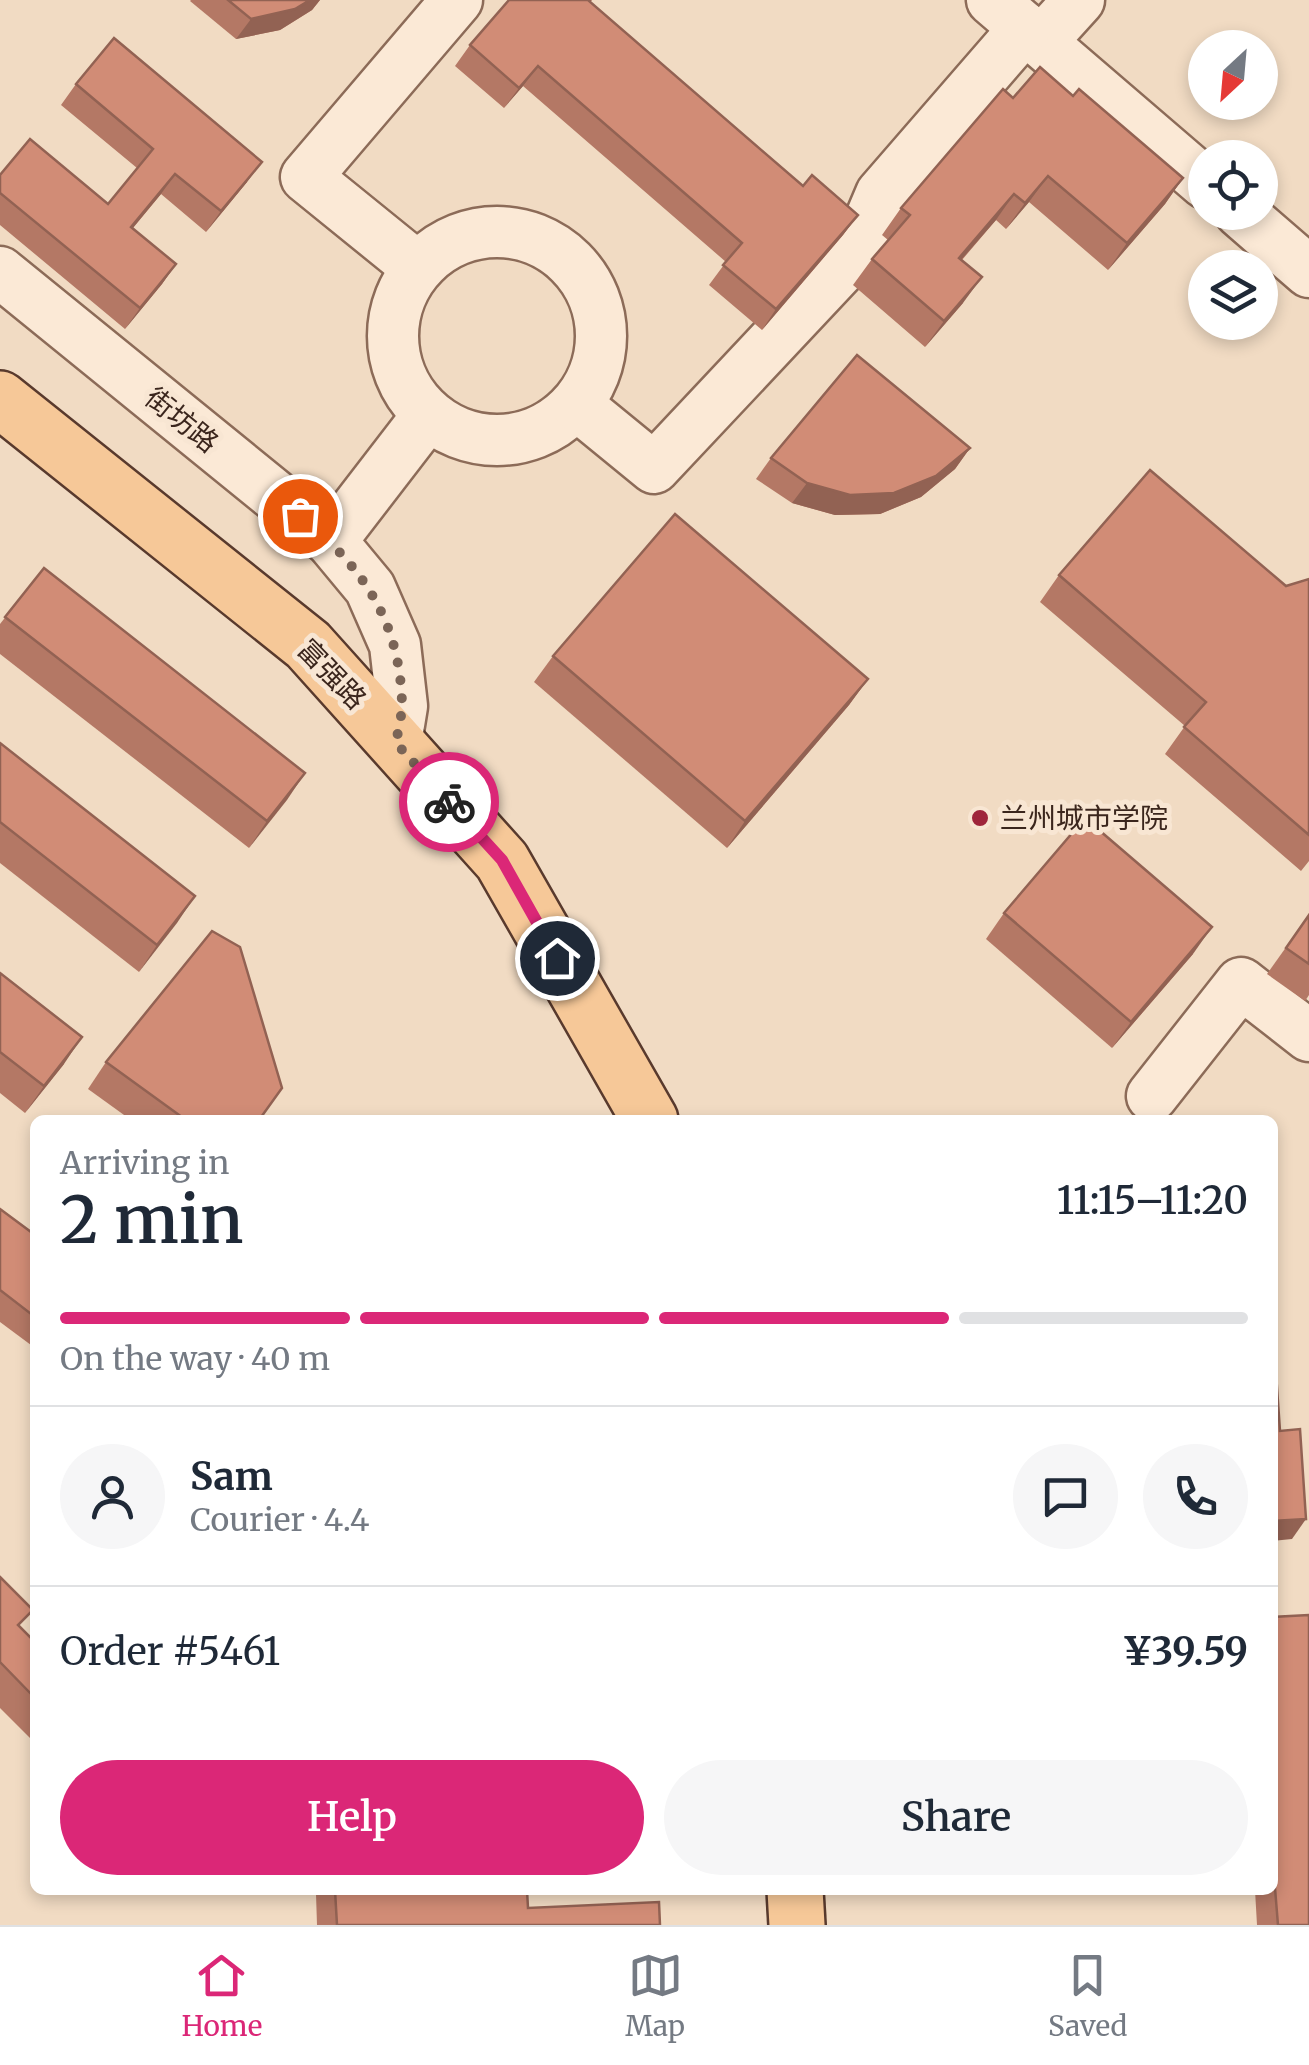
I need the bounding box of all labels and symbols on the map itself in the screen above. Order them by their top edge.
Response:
north arrow [1188,30,1278,120]
street label: 街坊路 [138,380,226,460]
pin [258,474,343,559]
street label: 富强路 [290,631,374,717]
courier [399,752,499,852]
place label: 兰州城市学院 [1000,800,1168,836]
marker: 兰州城市学院 [969,807,991,829]
pin [515,916,600,1001]

